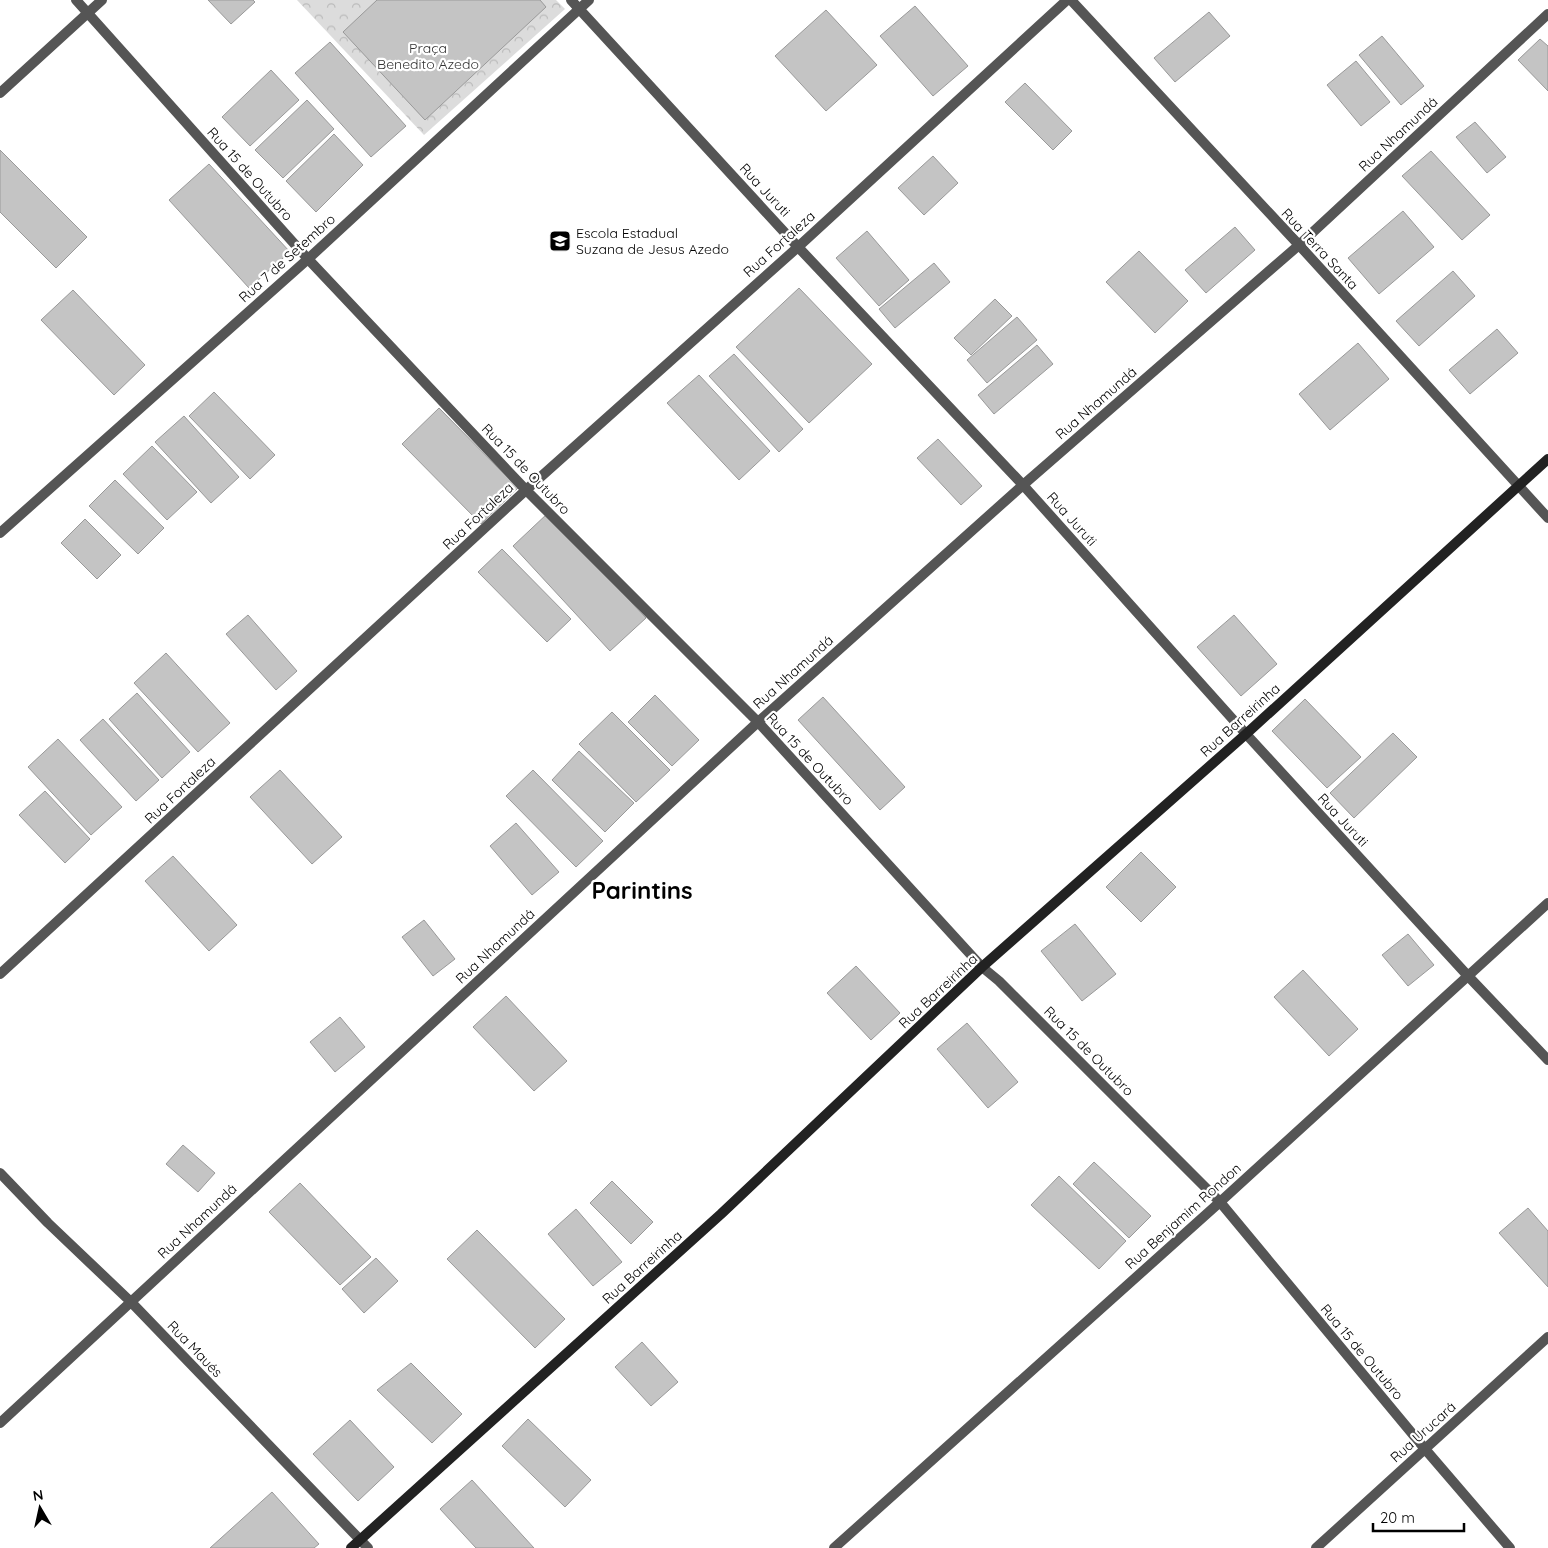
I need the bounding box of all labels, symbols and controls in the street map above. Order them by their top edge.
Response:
park label: Praça Benedito Azedo [377,39,479,73]
street label: Rua Nhamundá [1355,93,1441,175]
street label: Rua 15 de Outubro [203,123,297,225]
street label: Rua Juruti [736,160,794,220]
street label: Rua Terra Santa [1278,205,1362,293]
street label: Rua Fortaleza [739,207,819,281]
street label: Rua 7 de Setembro [235,210,339,306]
place label: Escola Estadual Suzana de Jesus Azedo [576,224,729,258]
school or university icon: Escola Estadual Suzana de Jesus Azedo [548,229,572,253]
street label: Rua Nhamundá [1052,363,1140,443]
street label: Rua 15 de Outubro [478,420,574,518]
street label: Rua Fortaleza [439,479,517,553]
street label: Rua Juruti [1043,488,1101,550]
street label: Rua Nhamundá [749,631,837,713]
street label: Rua Barreirinha [1196,679,1284,761]
street label: Rua 15 de Outubro [763,709,857,809]
street label: Rua Fortaleza [141,753,219,827]
street label: Rua Juruti [1314,790,1372,850]
district label: Parintins [591,875,693,905]
street label: Rua Nhamundá [452,905,538,987]
street label: Rua Barreirinha [895,950,981,1032]
street label: Rua 15 de Outubro [1040,1002,1138,1100]
street label: Rua Benjamim Rondon [1121,1159,1245,1273]
street label: Rua Nhamundá [154,1180,240,1262]
street label: Rua Barreirinha [598,1226,686,1308]
street label: Rua 15 de Outubro [1317,1300,1407,1404]
street label: Rua Maués [164,1317,226,1381]
street label: Rua Urucará [1386,1398,1460,1466]
north arrow [15,1483,65,1533]
text: N [31,1485,44,1505]
scale bar [1373,1500,1464,1532]
text: 20 m [1380,1508,1415,1527]

